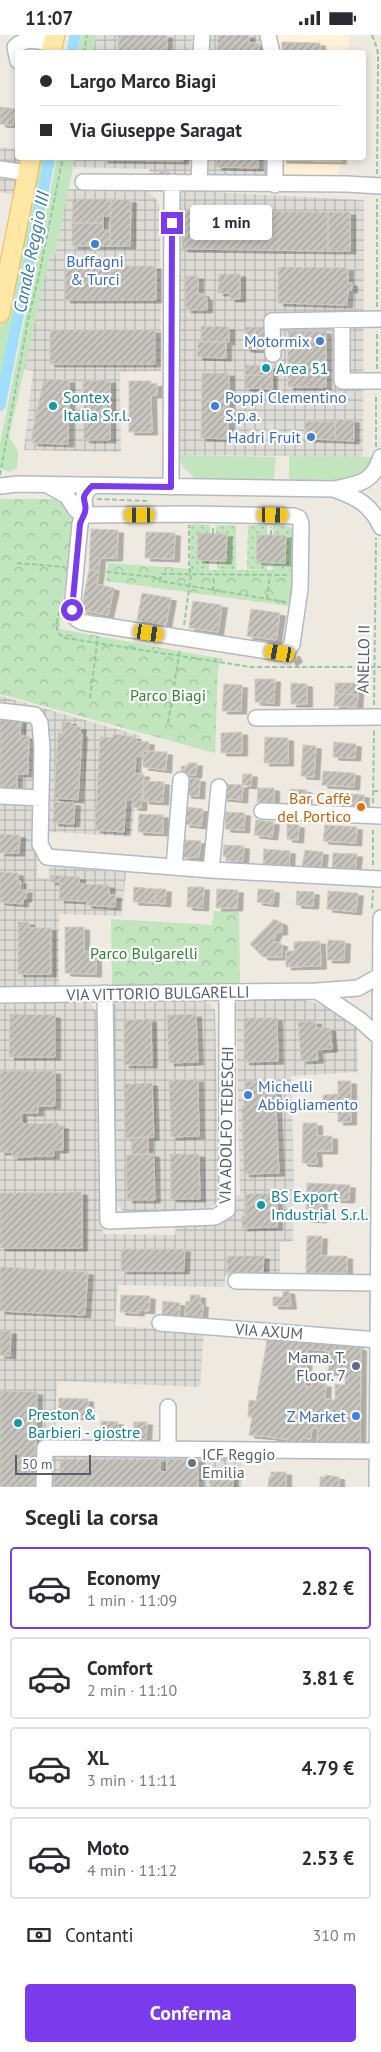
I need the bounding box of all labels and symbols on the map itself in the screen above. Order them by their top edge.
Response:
water label: Canale Reggio III [8,188,54,315]
callout: 1 min [190,205,272,241]
route end [161,212,183,234]
marker: Buffagni & Turci [89,238,101,250]
place label: Buffagni & Turci [66,251,124,289]
place label: Motormix [244,331,310,351]
marker: Motormix [314,335,326,347]
place label: Area 51 [276,358,329,378]
marker: Area 51 [260,362,272,374]
place label: Sontex Italia S.r.l. [63,387,130,425]
place label: Poppi Clementino S.p.a. [225,387,347,425]
marker: Sontex Italia S.r.l. [47,400,59,412]
marker: Poppi Clementino S.p.a. [209,400,221,412]
place label: Hadri Fruit [228,427,302,447]
marker: Hadri Fruit [305,431,317,443]
car [257,507,288,523]
car [125,508,155,523]
route start [61,599,83,621]
car [133,623,164,643]
street label: ANELLO II [352,624,374,694]
car [263,643,296,663]
park label: Parco Biagi [130,685,206,705]
place label: Bar Caffé del Portico [277,788,351,826]
marker: Bar Caffé del Portico [355,801,367,813]
park label: Parco Bulgarelli [90,943,198,963]
street label: VIA VITTORIO BULGARELLI [65,981,250,1005]
street label: VIA ADOLFO TEDESCHI [215,1046,237,1205]
place label: Michelli Abbigliamento [258,1076,358,1114]
marker: Michelli Abbigliamento [242,1089,254,1101]
place label: BS Export Industrial S.r.l. [271,1186,368,1224]
marker: BS Export Industrial S.r.l. [255,1199,267,1211]
street label: VIA AXUM [233,1319,304,1343]
place label: Mama. T. Floor. 7 [288,1347,346,1385]
marker: Mama. T. Floor. 7 [350,1360,362,1372]
place label: Preston & Barbieri - giostre [28,1404,140,1442]
place label: Z Market [287,1406,347,1426]
marker: Z Market [350,1410,362,1422]
marker: Preston & Barbieri - giostre [12,1417,24,1429]
place label: ICF Reggio Emilia [202,1444,275,1482]
scale bar [15,1452,91,1475]
marker: ICF Reggio Emilia [186,1457,198,1469]

